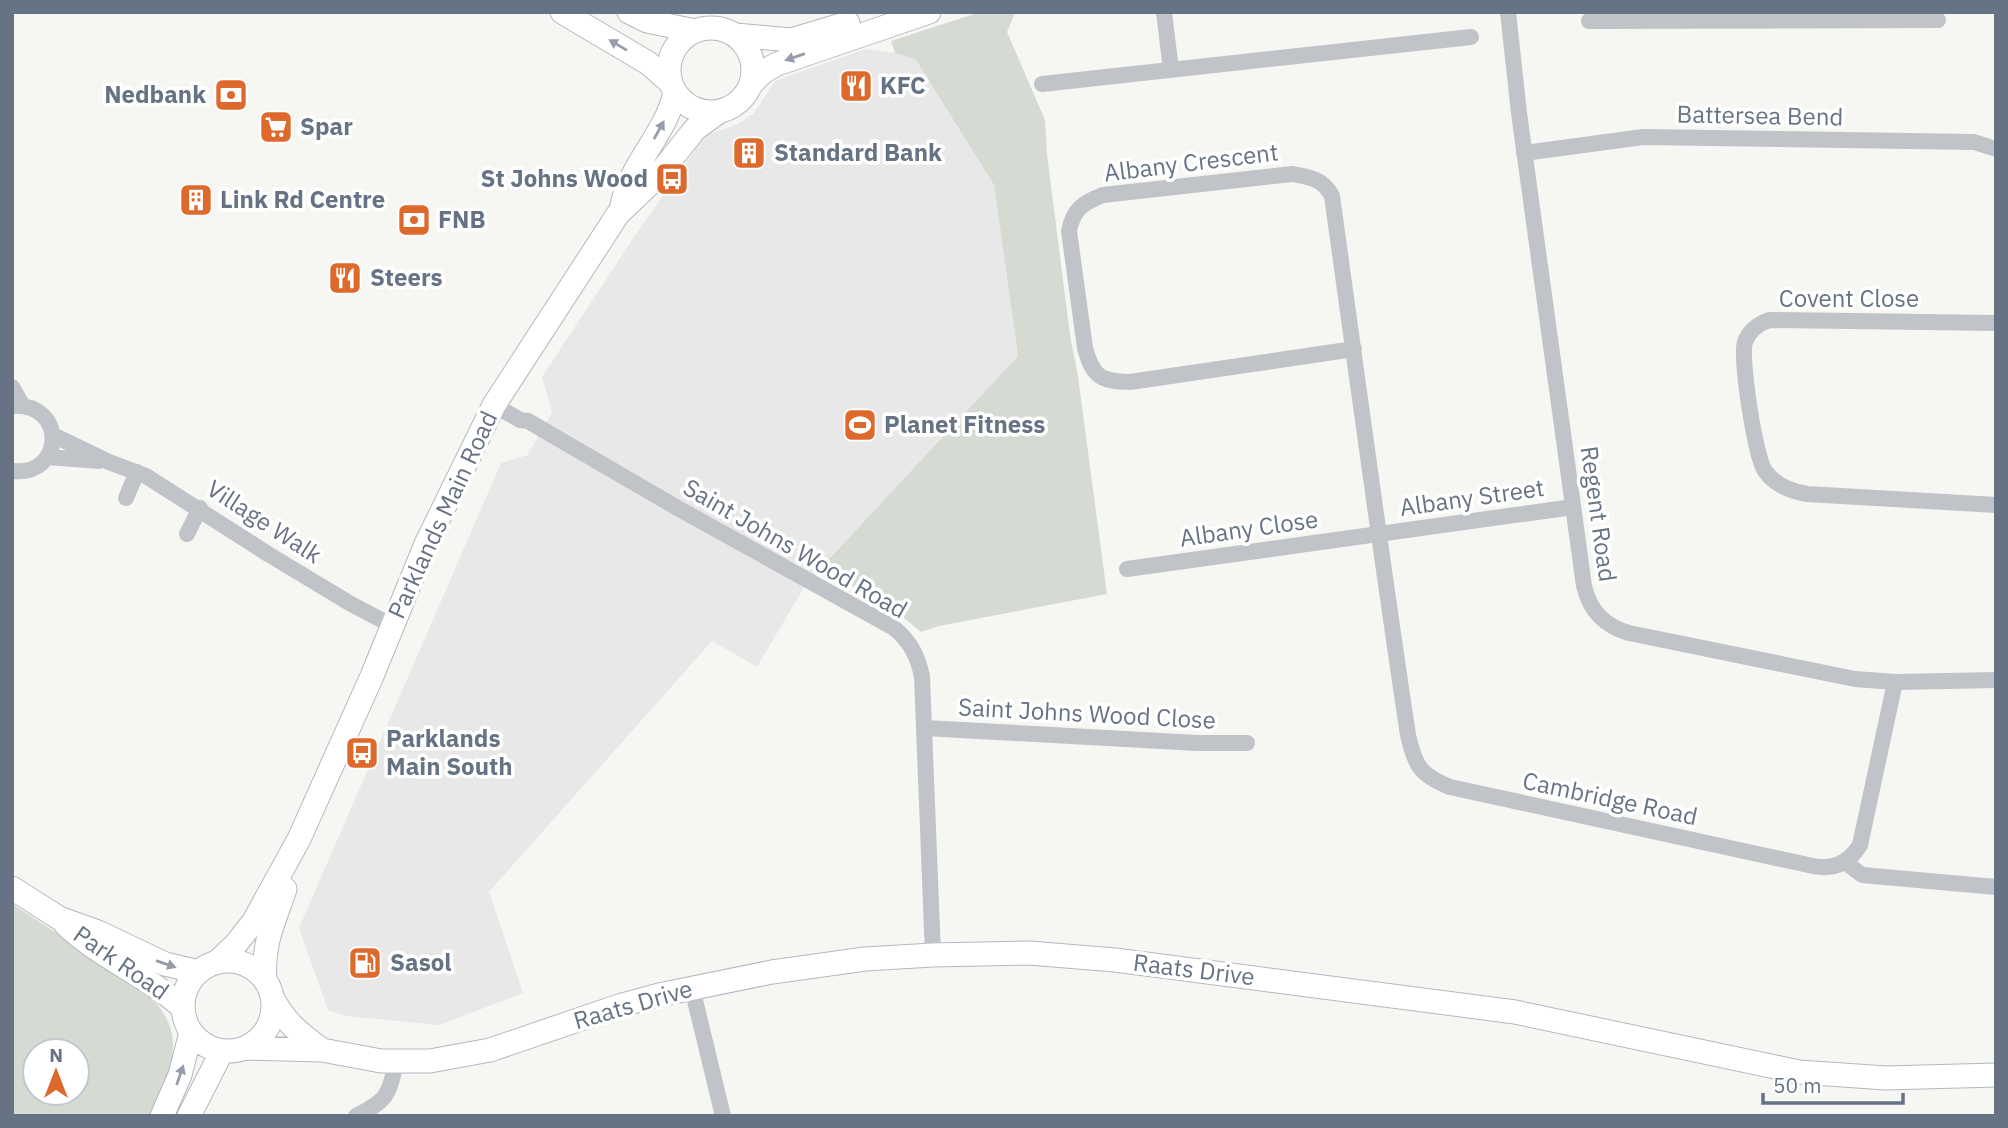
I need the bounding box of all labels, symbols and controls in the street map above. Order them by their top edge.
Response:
one-way arrow [608,38,627,51]
one-way arrow [784,52,805,63]
restaurant icon: KFC [837,67,875,105]
place label: KFC [880,69,926,101]
bank icon: Nedbank [212,76,250,114]
place label: Nedbank [104,78,206,110]
street label: Battersea Bend [1676,98,1844,132]
supermarket icon: Spar [257,108,295,146]
place label: Spar [300,110,353,142]
one-way arrow [653,120,664,140]
building icon: Standard Bank [730,134,768,172]
street label: Albany Crescent [1102,135,1280,189]
place label: Standard Bank [774,136,942,168]
bus stop icon: St Johns Wood [653,160,691,198]
place label: St Johns Wood [481,162,648,194]
building icon: Link Rd Centre [177,181,215,219]
place label: Link Rd Centre [220,183,385,215]
bank icon: FNB [395,201,433,239]
place label: FNB [438,203,485,235]
restaurant icon: Steers [326,259,364,297]
place label: Steers [370,261,443,293]
street label: Covent Close [1779,282,1919,314]
street label: Parklands Main Road [380,406,504,624]
sports icon: Planet Fitness [841,406,879,444]
place label: Planet Fitness [884,408,1045,440]
street label: Regent Road [1574,444,1624,584]
street label: Saint Johns Wood Road [678,471,913,625]
street label: Albany Street [1398,471,1546,523]
street label: Village Walk [201,472,328,570]
street label: Albany Close [1178,502,1320,554]
street label: Saint Johns Wood Close [957,690,1217,736]
place label: Parklands Main South [386,722,512,782]
bus stop icon: Parklands Main South [343,734,381,772]
street label: Cambridge Road [1520,764,1701,832]
street label: Park Road [68,918,176,1007]
fuel station icon: Sasol [346,944,384,982]
place label: Sasol [390,946,452,978]
street label: Raats Drive [1132,946,1257,992]
one-way arrow [156,959,177,970]
street label: Raats Drive [570,972,696,1036]
north arrow [21,1037,91,1107]
text: N [49,1043,63,1067]
scale bar [1763,1062,1903,1106]
one-way arrow [175,1064,185,1085]
text: 50 m [1773,1071,1822,1099]

